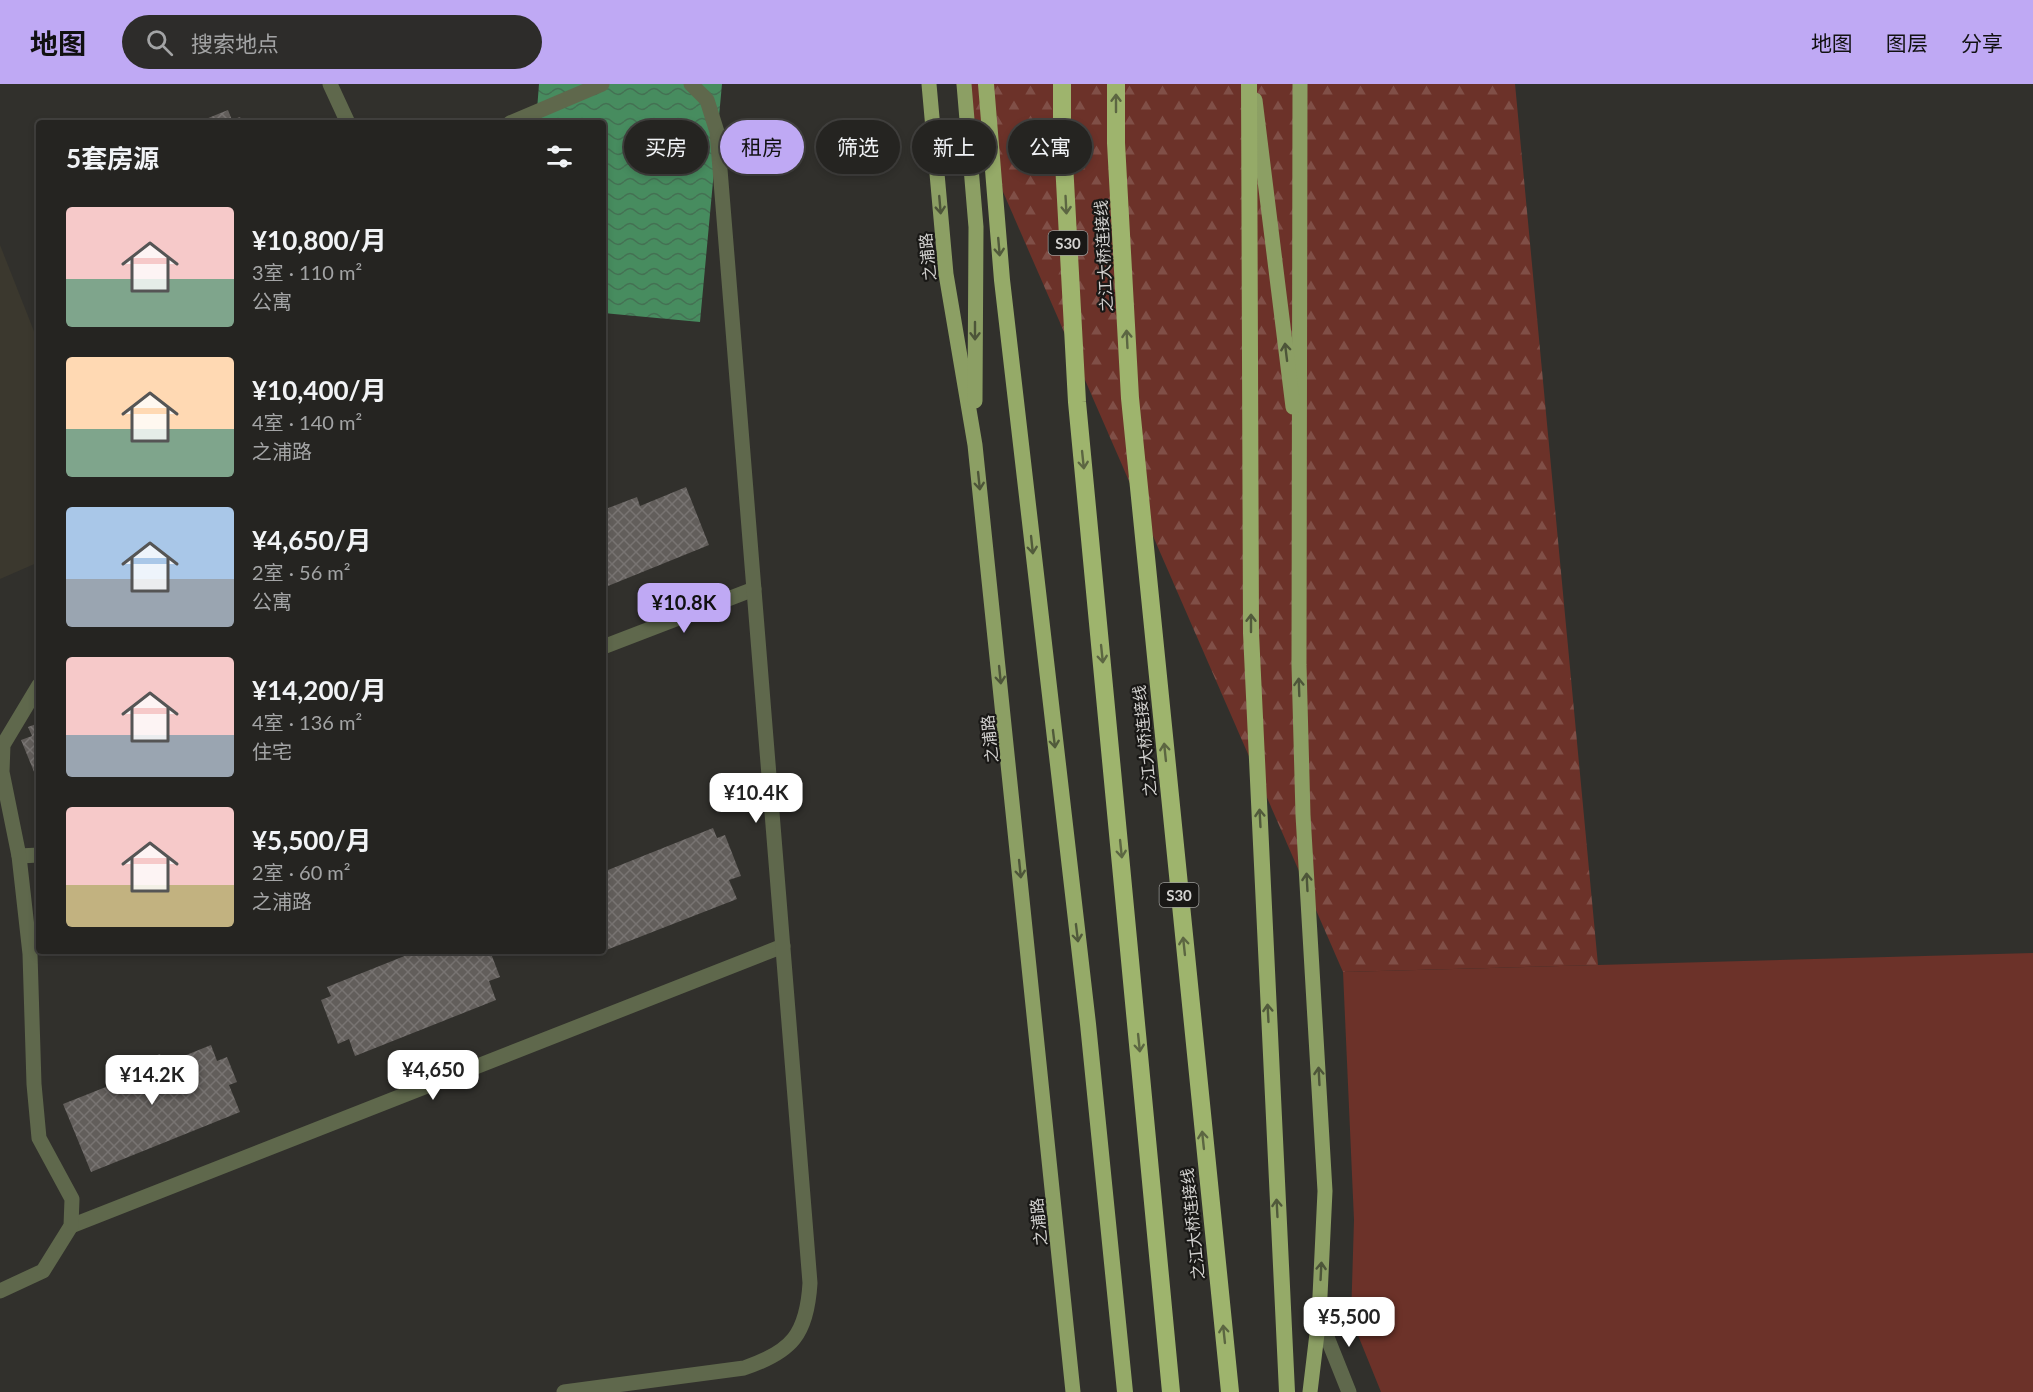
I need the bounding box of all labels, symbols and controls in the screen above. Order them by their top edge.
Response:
search box [122,15,542,69]
text: 地图 [30,26,86,60]
icon: search [143,26,176,59]
text: 搜索地点 [191,30,279,57]
text: 地图 [1811,30,1853,55]
text: 图层 [1886,30,1928,55]
text: 分享 [1961,30,2003,55]
one-way arrow [1110,93,1122,113]
chip: 买房 [624,120,708,174]
chip: 租房 [720,120,804,174]
chip: 筛选 [816,120,900,174]
chip: 新上 [912,120,996,174]
chip: 公寓 [1008,120,1092,174]
icon: filters [543,140,576,173]
text: 5套房源 [66,142,159,174]
one-way arrow [935,195,946,214]
one-way arrow [1061,195,1072,215]
street label: 之江大桥连接线 [1091,200,1115,312]
text: ¥10,800/月 [252,224,387,256]
icon: home [114,231,186,303]
road number: S30 [1048,231,1088,255]
street label: 之浦路 [915,232,939,282]
one-way arrow [994,236,1005,256]
text: 3室 · 110 m² [252,260,362,284]
text: 公寓 [252,289,292,313]
one-way arrow [969,320,981,340]
one-way arrow [1122,330,1133,350]
one-way arrow [1280,343,1291,362]
text: ¥10,400/月 [252,374,387,406]
icon: home [114,381,186,453]
text: 4室 · 140 m² [252,410,362,434]
text: 之浦路 [252,439,312,463]
one-way arrow [1078,450,1089,470]
one-way arrow [974,471,985,490]
text: ¥4,650/月 [252,524,372,556]
icon: home [114,531,186,603]
one-way arrow [1027,535,1038,555]
text: 2室 · 56 m² [252,560,351,584]
pin: ¥10.8K [635,583,733,634]
text: 公寓 [252,589,292,613]
text: ¥10.8K [652,590,716,614]
one-way arrow [1245,614,1257,634]
one-way arrow [1097,644,1108,664]
one-way arrow [995,664,1006,684]
text: ¥14,200/月 [252,674,387,706]
one-way arrow [1294,677,1305,697]
icon: home [114,681,186,753]
street label: 之江大桥连接线 [1129,684,1159,798]
text: 4室 · 136 m² [252,710,362,734]
street label: 之浦路 [977,714,1001,764]
one-way arrow [1049,728,1060,748]
text: 住宅 [252,739,292,763]
one-way arrow [1159,742,1170,762]
pin: ¥10.4K [707,773,805,824]
text: ¥10.4K [724,780,788,804]
one-way arrow [1254,809,1265,829]
text: ¥5,500/月 [252,824,372,856]
icon: home [114,831,186,903]
one-way arrow [1116,838,1127,858]
one-way arrow [1015,858,1026,878]
text: 2室 · 60 m² [252,860,351,884]
one-way arrow [1301,872,1312,892]
road number: S30 [1160,883,1198,907]
text: 之浦路 [252,889,312,913]
one-way arrow [1072,922,1083,942]
one-way arrow [1178,936,1189,956]
one-way arrow [1263,1003,1274,1023]
one-way arrow [1134,1032,1145,1052]
pin: ¥4,650 [384,1050,482,1101]
pin: ¥14.2K [103,1055,201,1106]
text: ¥4,650 [402,1057,464,1081]
text: ¥14.2K [120,1062,184,1086]
one-way arrow [1313,1067,1324,1087]
one-way arrow [1197,1130,1208,1150]
street label: 之江大桥连接线 [1177,1167,1207,1281]
street label: 之浦路 [1026,1197,1050,1247]
one-way arrow [1272,1198,1283,1218]
one-way arrow [1316,1262,1327,1282]
pin: ¥5,500 [1300,1297,1398,1348]
text: ¥5,500 [1318,1304,1380,1328]
one-way arrow [1218,1324,1229,1344]

